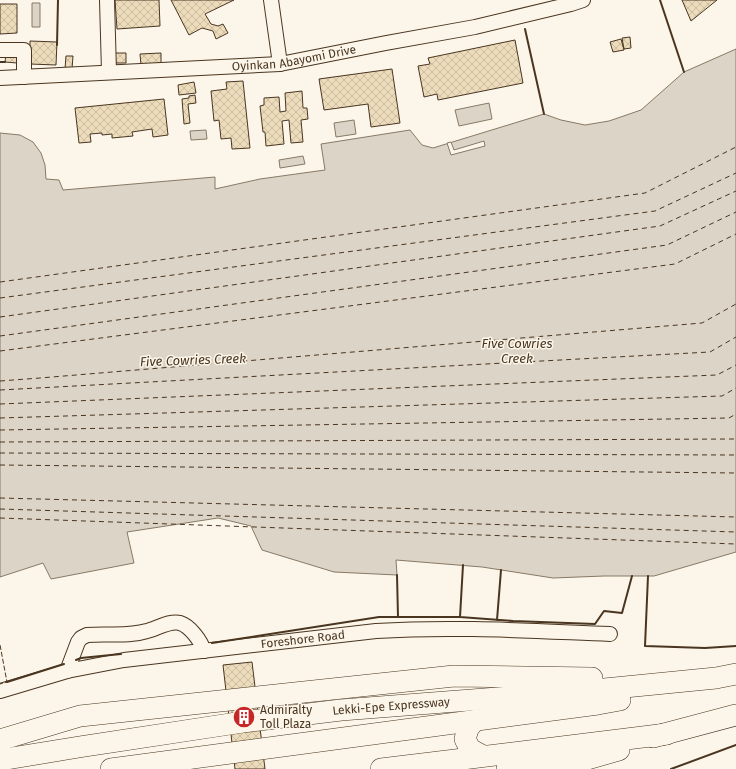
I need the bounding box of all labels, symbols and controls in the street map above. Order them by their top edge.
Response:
street label: Oyinkan Abayomi Drive [232,42,357,73]
water label: Five Cowries Creek [482,336,552,366]
water label: Five Cowries Creek [140,351,246,369]
street label: Foreshore Road [260,628,346,651]
street label: Lekki-Epe Expressway [332,695,451,718]
place label: Admiralty Toll Plaza [260,703,312,731]
building icon: Admiralty Toll Plaza [231,704,257,730]

